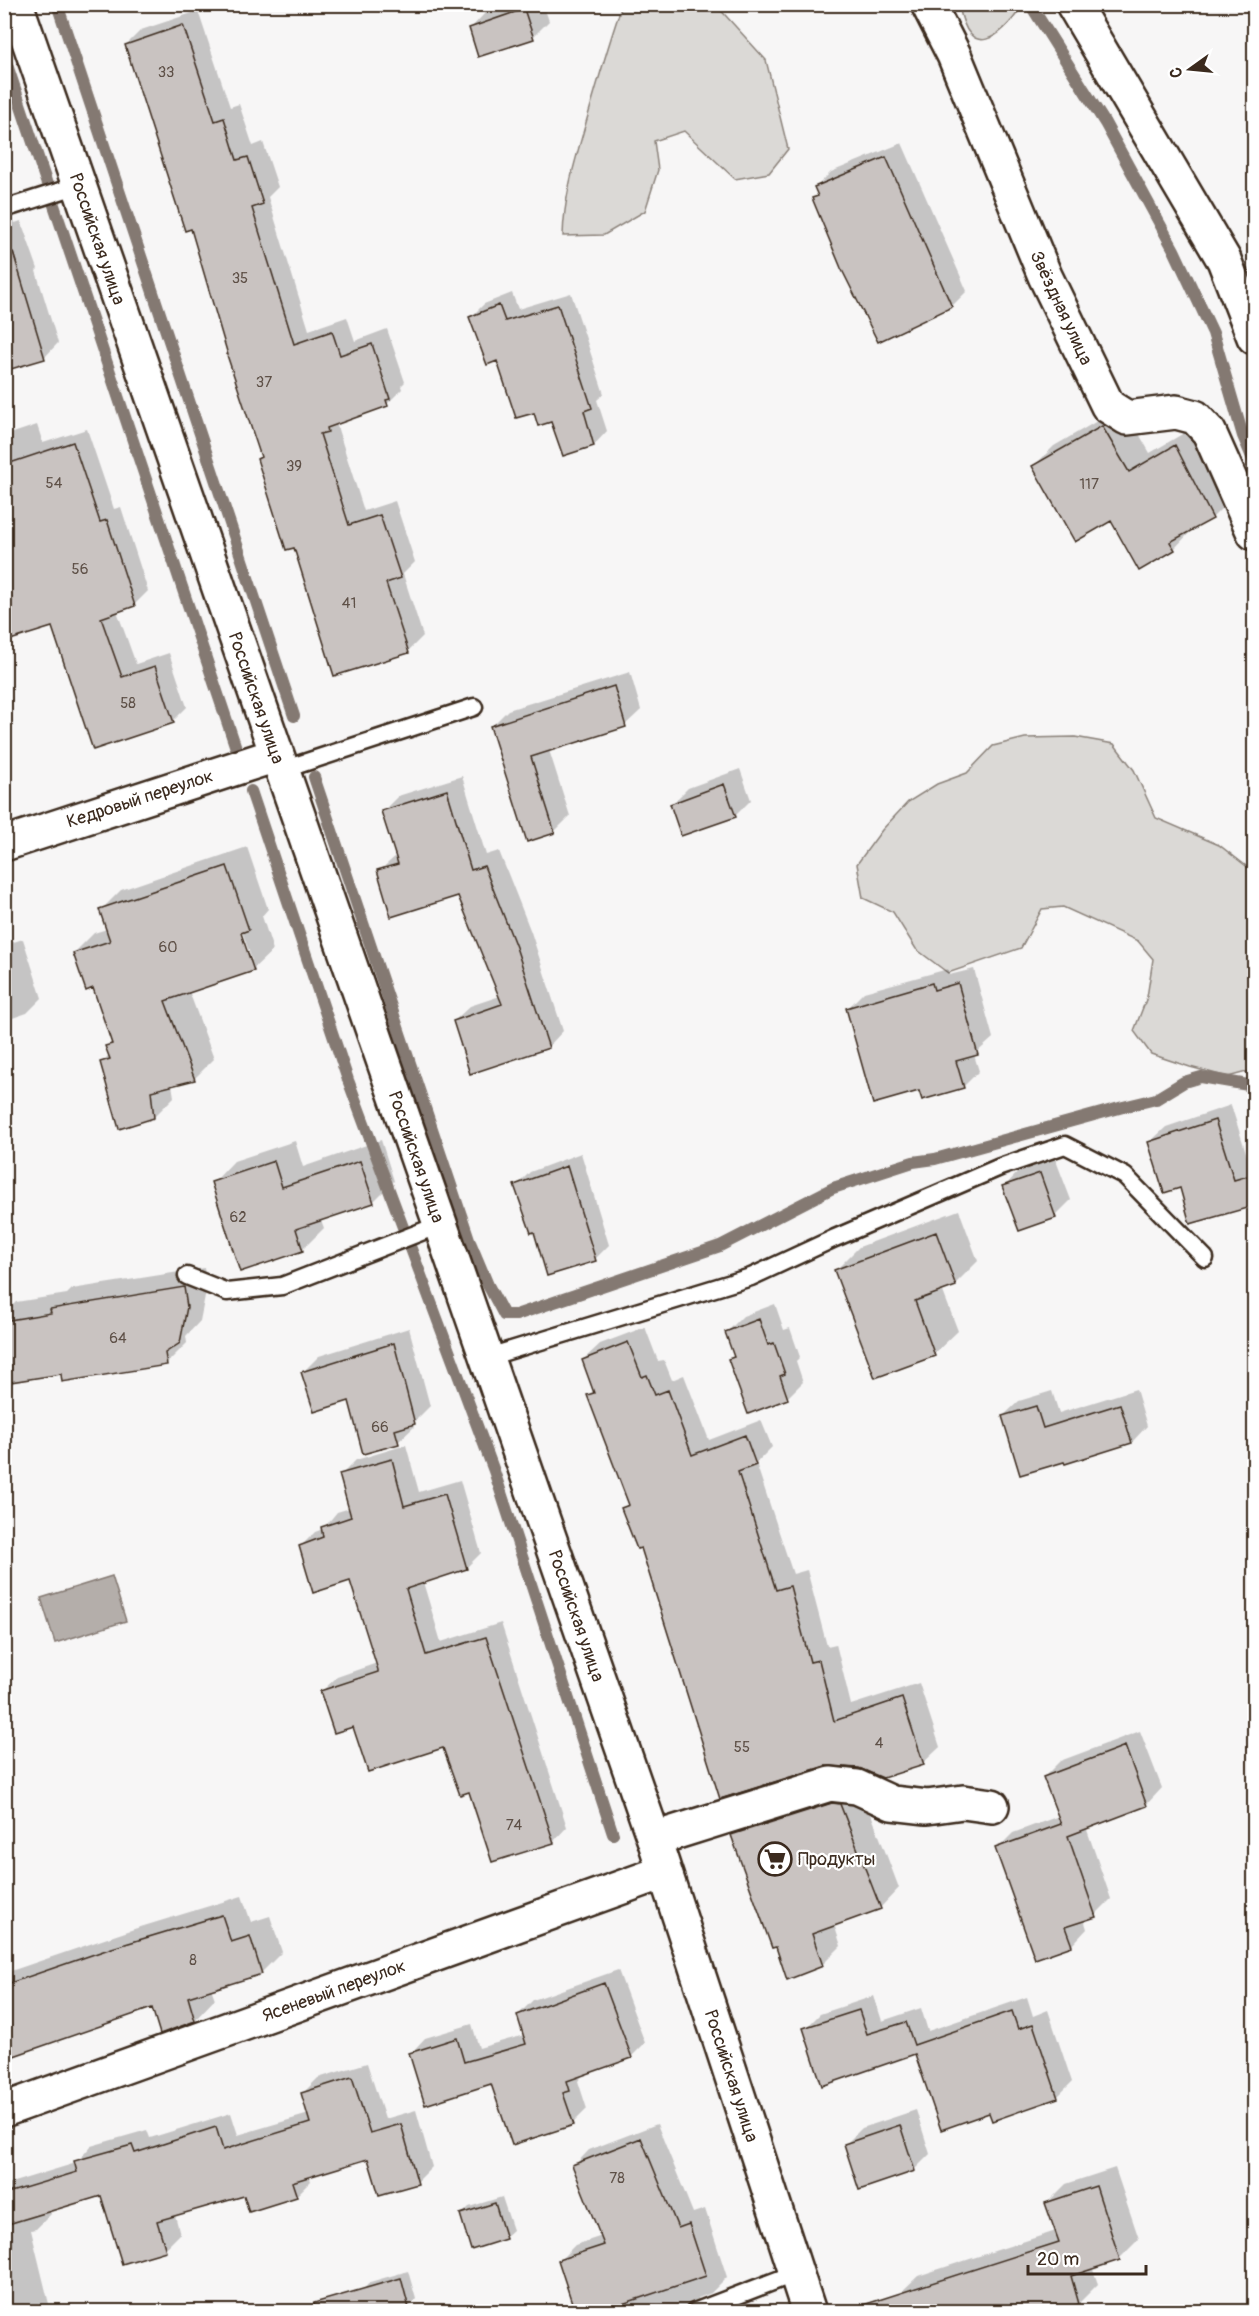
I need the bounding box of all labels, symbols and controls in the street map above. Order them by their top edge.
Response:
north arrow [1160,39,1220,99]
house number: 33 [158,63,174,82]
text: С [1166,65,1187,80]
street label: Российская улица [64,170,130,308]
street label: Звёздная улица [1025,247,1097,369]
house number: 35 [232,269,248,288]
house number: 37 [256,373,272,392]
house number: 39 [286,457,302,476]
house number: 54 [46,474,63,493]
house number: 117 [1079,475,1099,494]
house number: 56 [72,560,88,579]
house number: 41 [342,594,356,613]
street label: Российская улица [223,629,289,767]
house number: 58 [120,694,136,713]
street label: Кедровый переулок [64,764,216,834]
house number: 60 [159,938,177,957]
street label: Российская улица [383,1088,449,1226]
house number: 62 [229,1208,247,1227]
house number: 64 [109,1329,127,1348]
house number: 66 [371,1418,389,1437]
street label: Российская улица [543,1547,609,1685]
house number: 4 [875,1734,884,1753]
house number: 55 [734,1738,750,1757]
house number: 74 [506,1816,523,1835]
supermarket icon: Продукты [757,1841,793,1877]
place label: Продукты [798,1848,875,1871]
house number: 8 [189,1951,197,1970]
street label: Ясеневый переулок [259,1954,409,2028]
street label: Российская улица [699,2007,763,2145]
house number: 78 [609,2169,625,2188]
scale bar [1028,2238,1146,2276]
text: 20 m [1037,2248,1079,2271]

